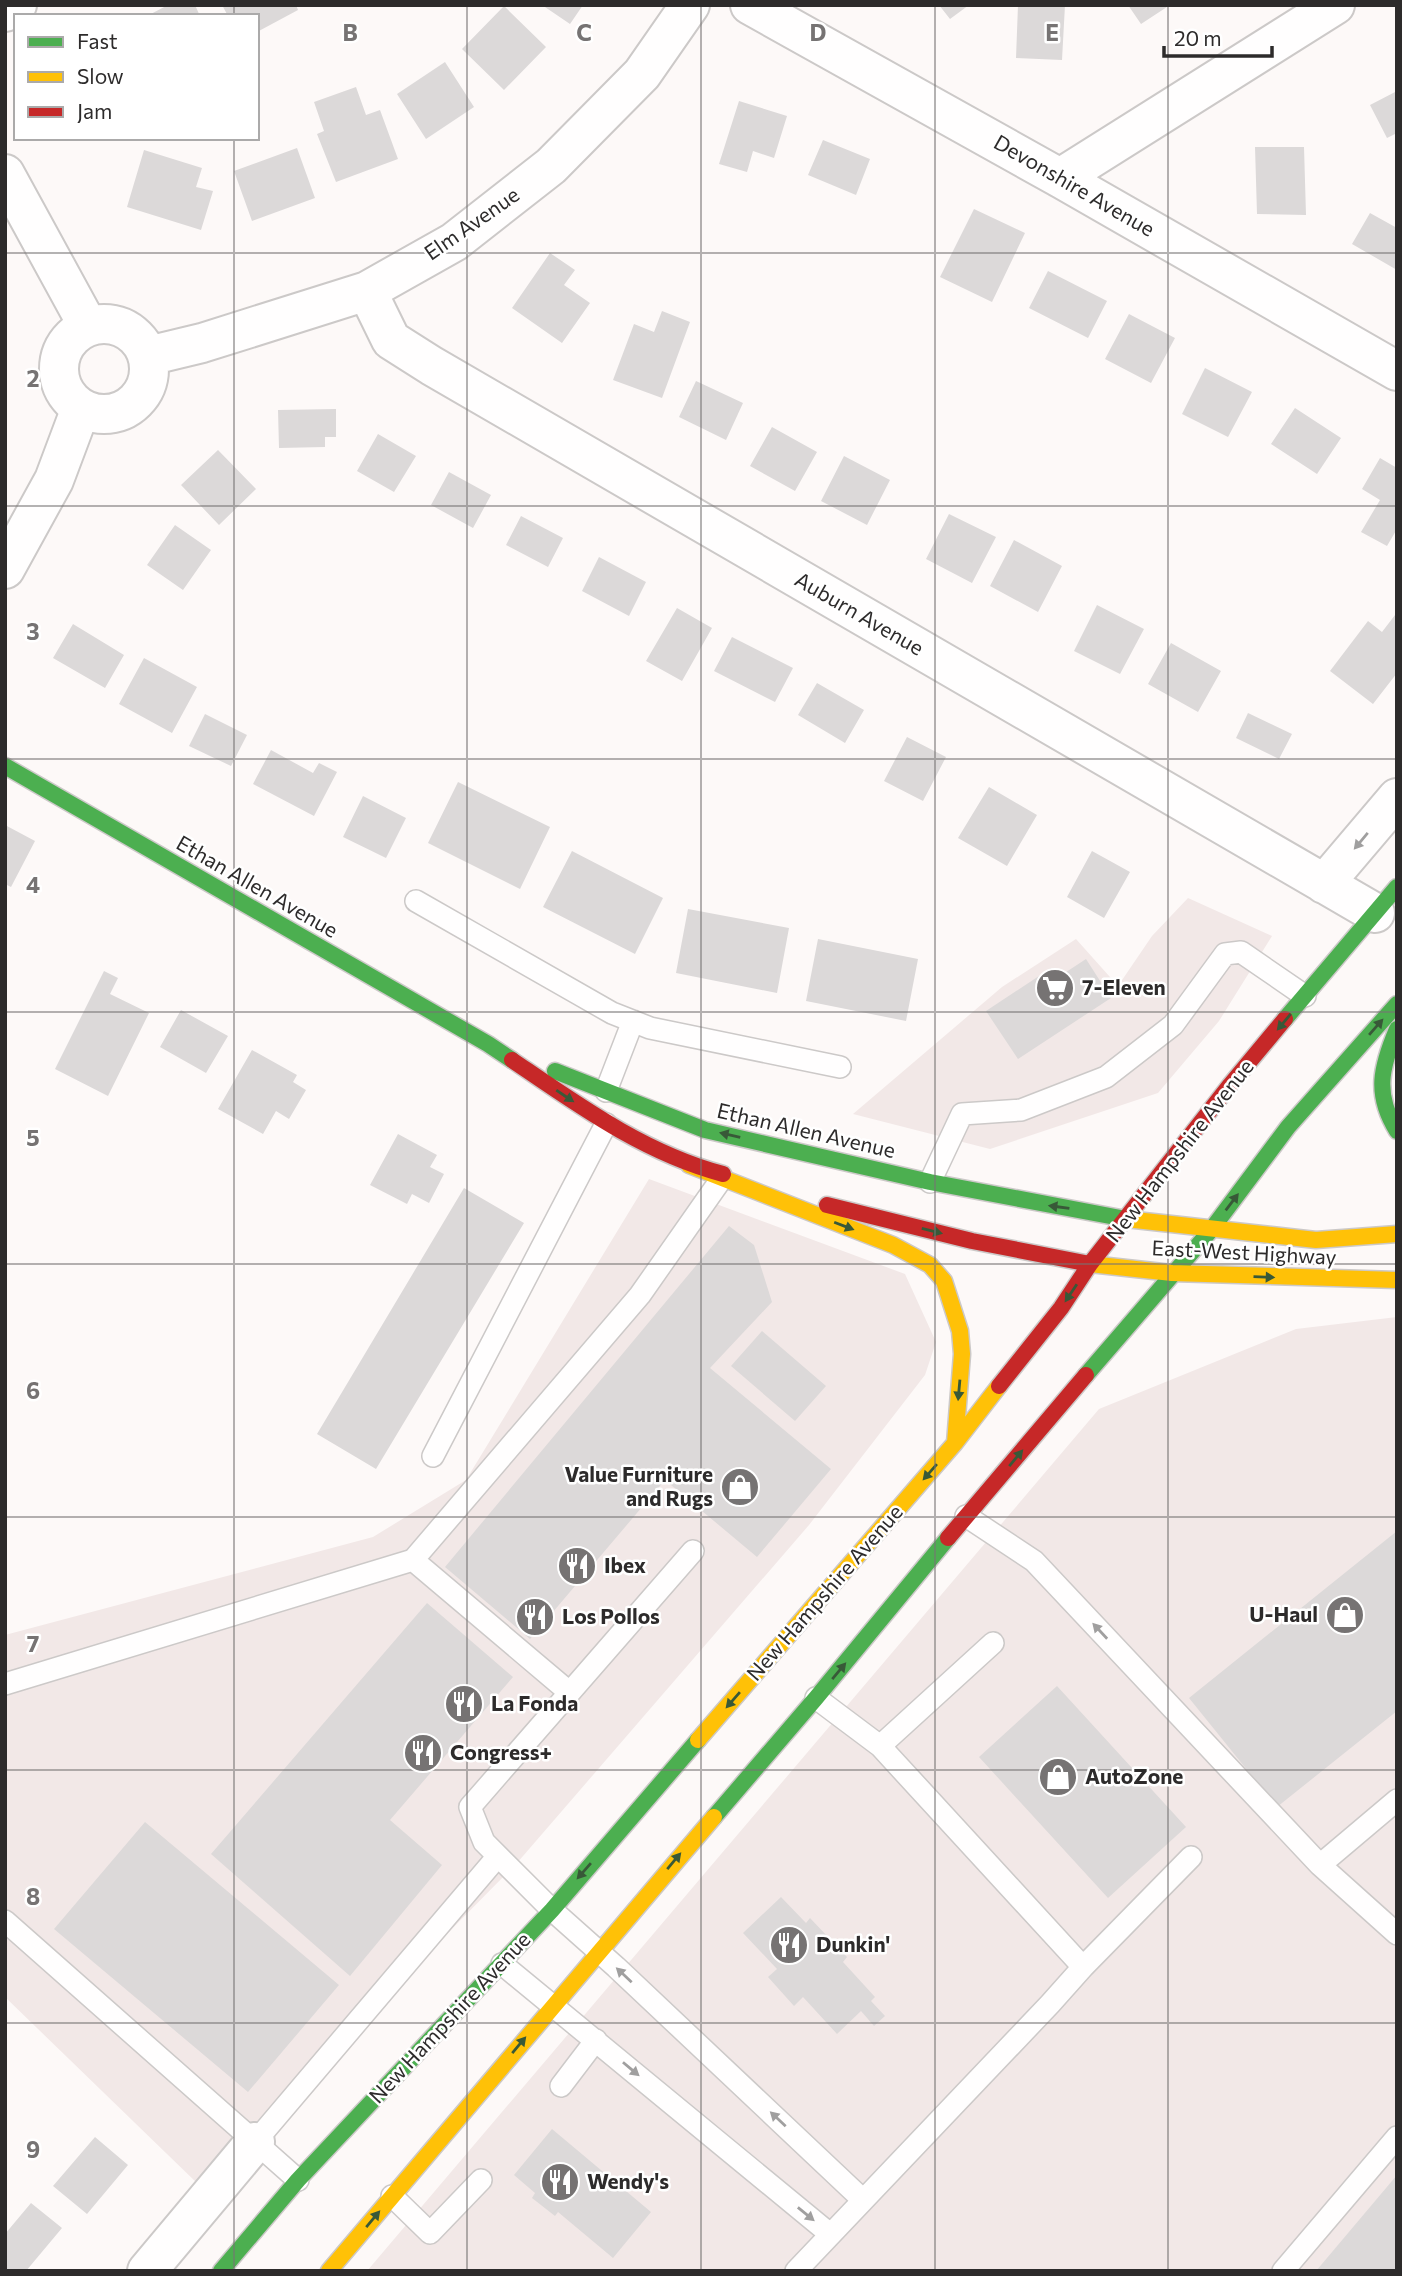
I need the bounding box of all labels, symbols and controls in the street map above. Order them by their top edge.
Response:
legend [14,14,259,140]
scale bar [1164,14,1272,58]
text: B [342,18,358,46]
text: C [576,18,592,46]
text: D [810,18,827,46]
text: E [1045,18,1059,46]
text: 20 m [1174,25,1222,50]
text: Fast [77,28,118,53]
text: Slow [77,63,124,88]
text: Jam [77,98,112,123]
street label: Devonshire Avenue [990,129,1160,241]
street label: Elm Avenue [419,181,523,265]
text: 2 [26,364,40,392]
street label: Auburn Avenue [791,566,929,660]
text: 3 [26,617,40,645]
street label: Ethan Allen Avenue [173,829,343,942]
one-way arrow [1353,832,1368,850]
text: 4 [26,870,40,898]
supermarket icon: 7-Eleven [1034,967,1076,1009]
place label: 7-Eleven [1082,974,1166,999]
one-way arrow [1276,1012,1291,1030]
one-way arrow [1368,1018,1384,1035]
street label: New Hampshire Avenue [1100,1054,1258,1246]
one-way arrow [556,1089,574,1103]
street label: Ethan Allen Avenue [715,1097,898,1162]
text: 5 [26,1123,40,1151]
one-way arrow [719,1130,741,1141]
one-way arrow [1224,1193,1238,1211]
one-way arrow [1047,1201,1069,1212]
one-way arrow [833,1220,854,1231]
one-way arrow [921,1226,943,1237]
street label: East-West Highway [1151,1234,1337,1269]
one-way arrow [1254,1271,1276,1282]
one-way arrow [1064,1283,1077,1303]
text: 6 [26,1376,40,1404]
one-way arrow [953,1379,964,1401]
one-way arrow [1008,1449,1024,1467]
place label: Value Furniture and Rugs [565,1461,713,1510]
one-way arrow [922,1463,938,1481]
shop icon: Value Furniture and Rugs [719,1466,761,1508]
street label: New Hampshire Avenue [741,1499,907,1685]
restaurant icon: Ibex [556,1545,598,1587]
place label: Ibex [604,1552,646,1577]
shop icon: U-Haul [1324,1594,1366,1636]
restaurant icon: Los Pollos [514,1596,556,1638]
place label: U-Haul [1249,1601,1318,1626]
place label: Los Pollos [562,1603,660,1628]
one-way arrow [1092,1623,1108,1640]
text: 7 [27,1629,39,1657]
one-way arrow [831,1662,846,1679]
restaurant icon: La Fonda [443,1683,485,1725]
place label: La Fonda [491,1690,578,1715]
one-way arrow [726,1691,741,1708]
restaurant icon: Congress+ [402,1732,444,1774]
place label: Congress+ [450,1739,552,1764]
shop icon: AutoZone [1037,1756,1079,1798]
place label: AutoZone [1085,1763,1183,1788]
one-way arrow [666,1853,681,1870]
one-way arrow [577,1863,592,1880]
text: 8 [26,1882,40,1910]
restaurant icon: Dunkin' [768,1924,810,1966]
street label: New Hampshire Avenue [363,1926,535,2108]
place label: Dunkin' [816,1931,890,1956]
one-way arrow [616,1966,633,1983]
one-way arrow [511,2036,526,2053]
one-way arrow [622,2061,639,2076]
one-way arrow [770,2112,787,2128]
text: 9 [26,2135,40,2163]
restaurant icon: Wendy's [539,2161,581,2203]
place label: Wendy's [587,2168,669,2193]
one-way arrow [797,2206,814,2221]
one-way arrow [365,2210,380,2227]

